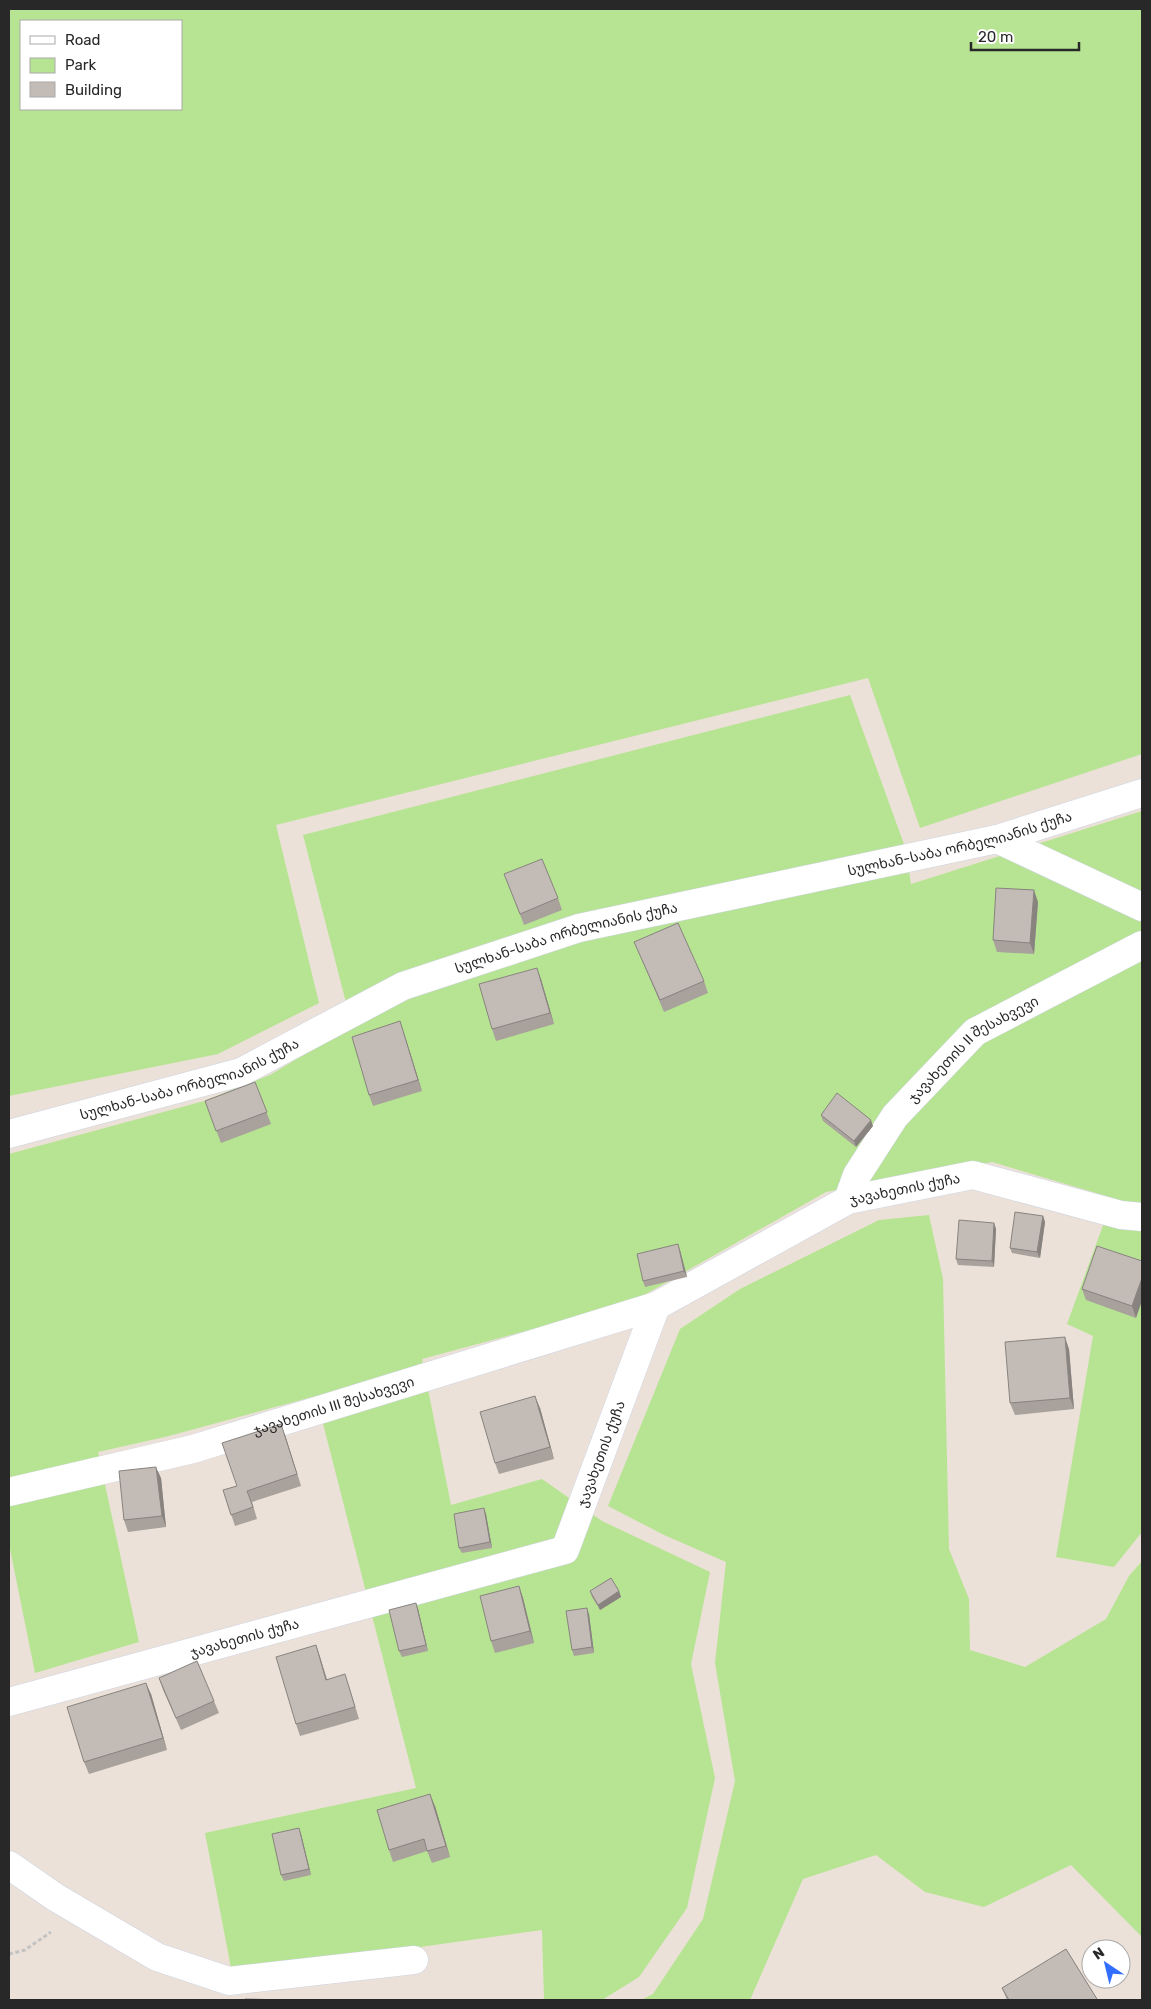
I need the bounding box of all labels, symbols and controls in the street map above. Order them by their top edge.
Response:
legend [20,20,182,110]
scale bar [971,20,1078,52]
text: 20 m [978,28,1013,46]
text: Road [65,31,101,49]
text: Park [65,56,96,74]
text: Building [65,81,122,99]
street label: სულხან-საბა ორბელიანის ქუჩა [846,807,1074,879]
street label: სულხან-საბა ორბელიანის ქუჩა [453,899,679,977]
street label: ჯავახეთის II შესახვევი [904,992,1041,1106]
street label: სულხან-საბა ორბელიანის ქუჩა [78,1034,302,1123]
street label: ჯავახეთის ქუჩა [848,1169,962,1208]
street label: ჯავახეთის III შესახვევი [251,1373,416,1439]
street label: ჯავახეთის ქუჩა [573,1398,628,1510]
street label: ჯავახეთის ქუჩა [188,1615,301,1661]
north arrow [1081,1939,1131,1989]
text: N [1090,1944,1108,1964]

